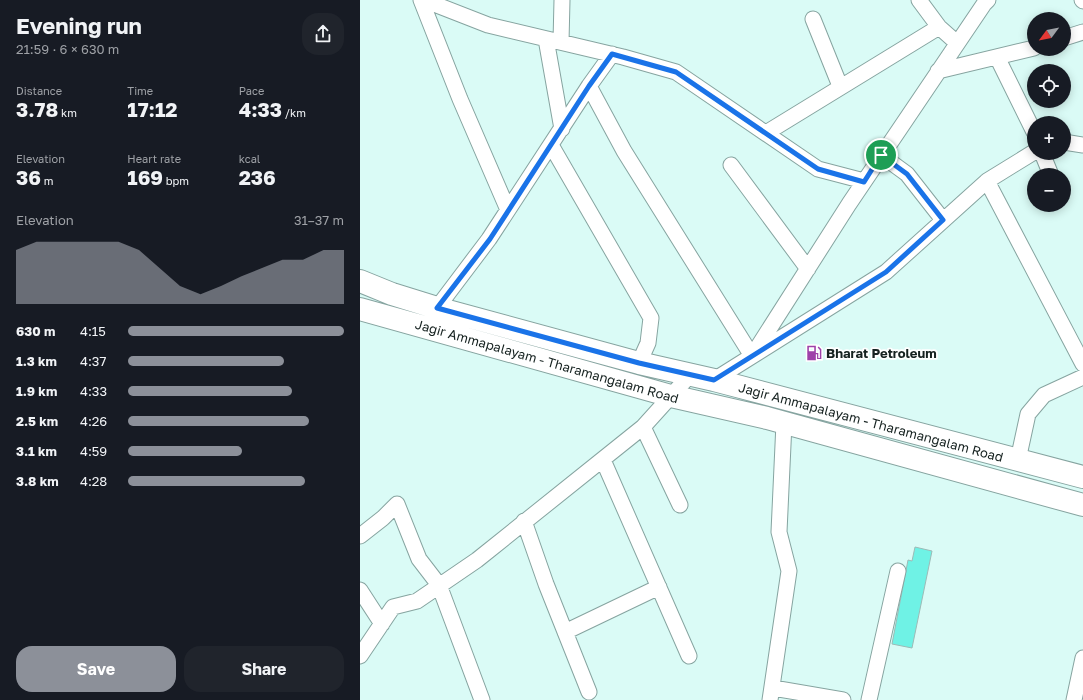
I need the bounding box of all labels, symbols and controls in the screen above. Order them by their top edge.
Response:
text: Evening run [16,12,142,39]
north arrow [1027,12,1071,56]
map controls [1027,12,1071,212]
button: share [302,13,344,55]
text: 21:59 · 6 × 630 m [16,41,119,57]
button: locate [1027,64,1071,108]
text: Distance [16,84,62,97]
text: Time [127,84,153,97]
text: Pace [239,84,264,97]
text: 3.78 [16,97,58,121]
text: 17:12 [127,97,177,121]
text: 4:33 [239,97,282,121]
text: km [58,106,77,119]
text: /km [282,106,306,119]
button: + [1027,116,1071,160]
pin [864,138,898,172]
icon: arrive [870,144,892,166]
text: Elevation [16,152,65,165]
text: Heart rate [127,152,181,165]
text: kcal [239,152,260,165]
text: 36 [16,165,41,189]
text: 169 [127,165,163,189]
text: 236 [239,165,276,189]
button: − [1027,168,1071,212]
text: m [41,174,53,187]
text: bpm [163,174,189,187]
text: Elevation [16,212,74,228]
text: 31–37 m [294,212,344,228]
street label: Jagir Ammapalayam - Tharamangalam Road [414,316,680,406]
text: 630 m [16,323,55,339]
text: 4:15 [80,323,106,339]
fuel station icon: Bharat Petroleum [805,344,823,362]
place label: Bharat Petroleum [826,345,937,361]
text: 1.3 km [16,353,57,369]
text: 4:37 [80,353,106,369]
street label: Jagir Ammapalayam - Tharamangalam Road [737,379,1005,465]
text: 1.9 km [16,383,57,399]
text: 4:33 [80,383,107,399]
text: 2.5 km [16,413,58,429]
text: 4:26 [80,413,107,429]
text: 3.1 km [16,443,57,459]
text: 4:59 [80,443,107,459]
text: 3.8 km [16,473,59,489]
text: 4:28 [80,473,107,489]
button: Save [16,646,176,692]
button: Share [184,646,344,692]

